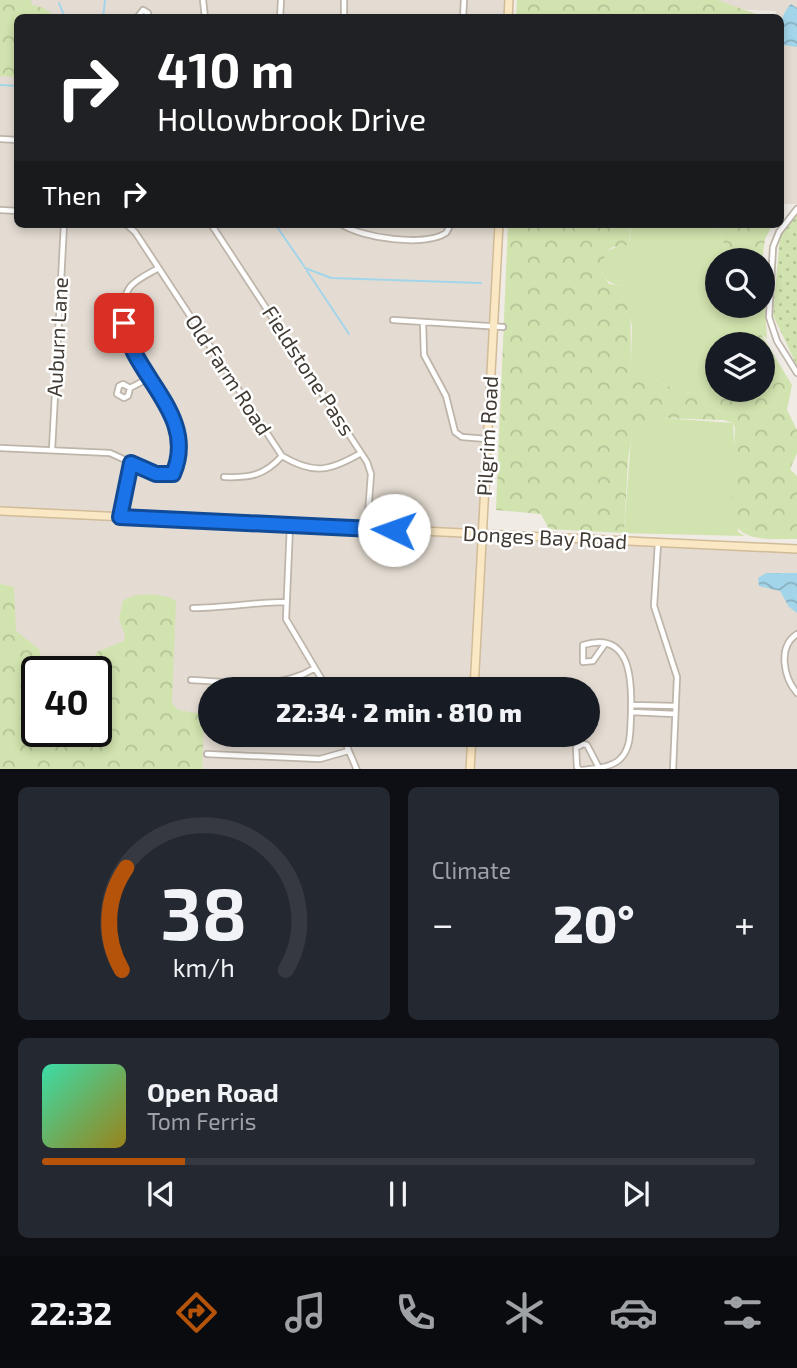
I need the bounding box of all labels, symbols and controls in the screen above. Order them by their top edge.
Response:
text: 410 m [157,39,294,98]
icon: right [42,42,133,133]
text: Hollowbrook Drive [157,99,426,137]
icon: right [115,175,153,213]
text: Then [42,179,101,210]
map controls [705,248,775,402]
button: search [705,248,775,318]
street label: Auburn Lane [41,276,72,398]
pin [94,293,154,353]
street label: Fieldstone Pass [258,300,361,440]
icon: arrive [105,304,143,342]
street label: Old Farm Road [181,309,278,439]
button: layers [705,332,775,402]
street label: Pilgrim Road [471,375,502,497]
position arrow [357,493,431,567]
street label: Donges Bay Road [462,520,628,553]
speed limit sign: 40 [21,656,112,747]
text: 22:34 · 2 min · 810 m [276,696,522,727]
text: Climate [432,856,511,884]
text: 38 [160,867,247,955]
text: 20° [553,891,635,953]
text: − [432,900,454,946]
text: + [734,900,755,946]
text: km/h [173,951,235,981]
text: Open Road [147,1076,279,1107]
text: Tom Ferris [147,1107,256,1135]
icon: previous [142,1175,180,1213]
icon: pause [379,1175,417,1213]
icon: next [617,1175,655,1213]
icon: directions [172,1288,221,1337]
icon: music [281,1288,330,1337]
icon: phone [391,1288,440,1337]
icon: climate [500,1288,549,1337]
icon: car [609,1288,658,1337]
icon: filters [718,1288,767,1337]
text: 22:32 [30,1293,112,1331]

